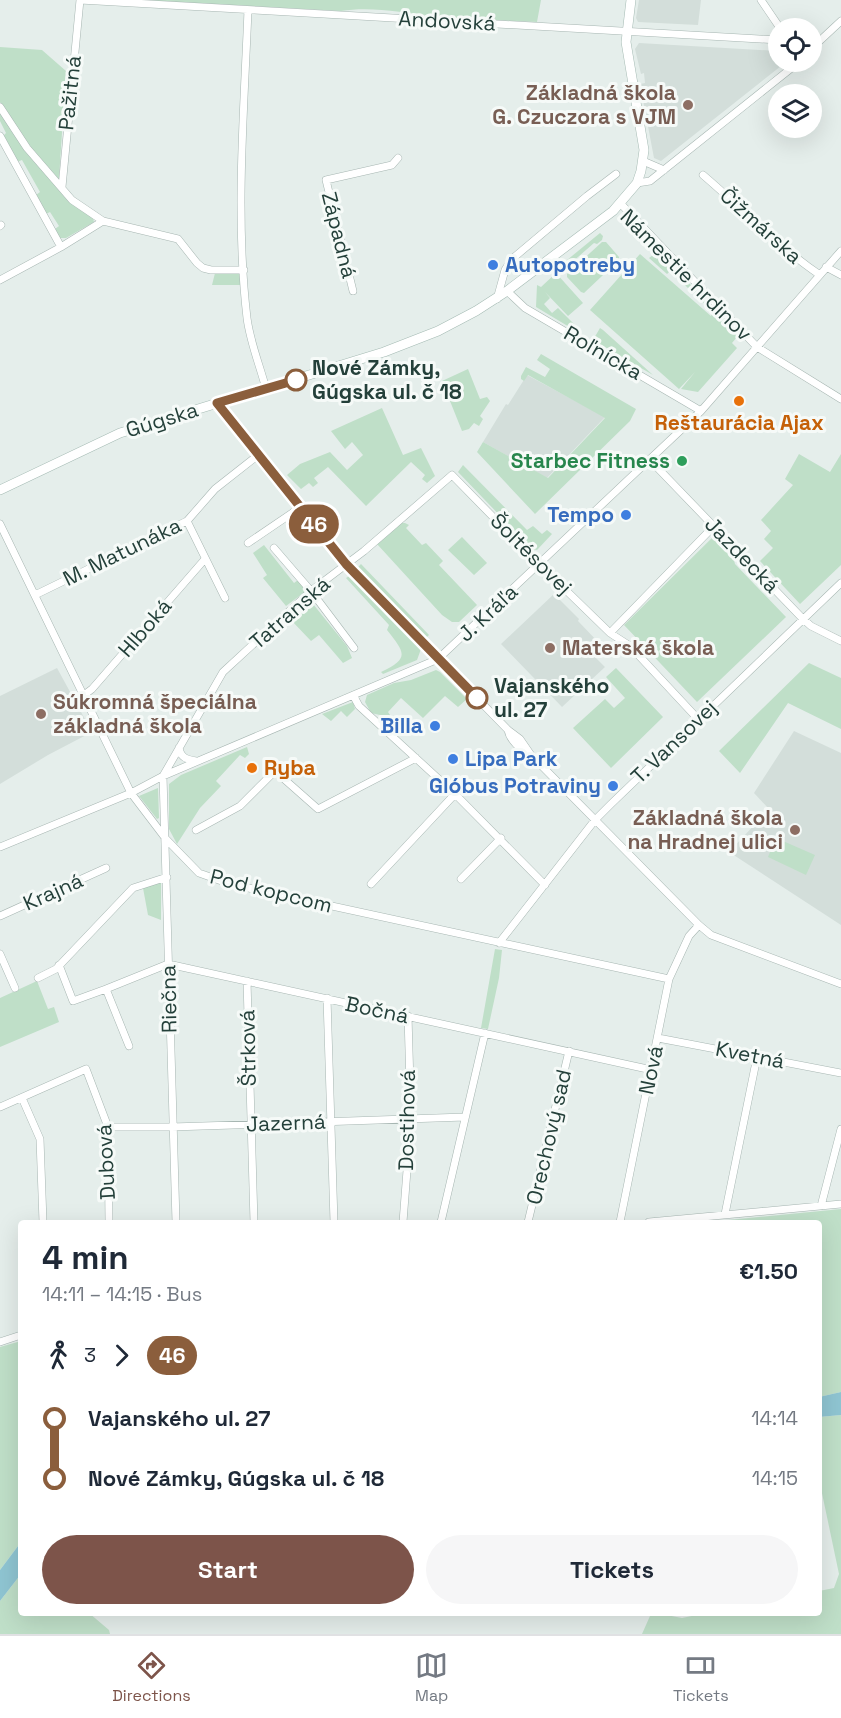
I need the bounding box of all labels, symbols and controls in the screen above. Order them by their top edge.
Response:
street label: Andovská [398,4,496,37]
map controls [768,18,822,138]
button: locate [768,18,822,72]
street label: Pažitná [52,54,87,132]
place label: Základná škola G. Czuczora s VJM [492,79,676,130]
button: layers [768,84,822,138]
marker: Základná škola G. Czuczora s VJM [681,98,695,112]
street label: Čižmárska [715,182,808,270]
street label: Západná [316,189,363,281]
street label: Námestie hrdinov [615,203,758,346]
place label: Autopotreby [505,251,635,278]
marker: Autopotreby [486,258,500,272]
street label: Roľnícka [559,319,647,386]
place label: Nové Zámky, Gúgska ul. č 18 [312,354,462,405]
marker: Nové Zámky, Gúgska ul. č 18 [285,369,307,391]
marker: Reštaurácia Ajax [732,394,746,408]
street label: Gúgska [122,396,201,443]
place label: Reštaurácia Ajax [654,409,824,436]
place label: Starbec Fitness [511,447,670,474]
marker: Starbec Fitness [675,454,689,468]
place label: Tempo [547,501,614,528]
line badge: 46 [287,504,341,544]
street label: Šoltésovej [485,507,578,600]
marker: Tempo [619,508,633,522]
street label: M. Matunáka [58,511,185,592]
text: 46 [301,511,327,538]
street label: Jazdecká [699,511,785,599]
street label: Tatranská [244,570,336,655]
street label: J. Kráľa [452,578,523,647]
street label: Hlboká [112,593,177,662]
place label: Materská škola [562,634,714,661]
marker: Materská škola [543,641,557,655]
place label: Vajanského ul. 27 [494,672,609,723]
marker: Vajanského ul. 27 [466,687,488,709]
place label: Súkromná špeciálna základná škola [53,688,257,739]
street label: T. Vansovej [625,694,722,789]
marker: Súkromná špeciálna základná škola [34,707,48,721]
place label: Billa [380,712,423,739]
marker: Billa [428,719,442,733]
place label: Lipa Park [465,745,558,772]
marker: Lipa Park [446,752,460,766]
place label: Ryba [264,754,316,781]
marker: Ryba [245,761,259,775]
place label: Glóbus Potraviny [429,772,601,799]
marker: Glóbus Potraviny [606,779,620,793]
place label: Základná škola na Hradnej ulici [627,804,783,855]
marker: Základná škola na Hradnej ulici [788,823,802,837]
street label: Pod kopcom [207,862,335,919]
street label: Krajná [19,866,87,917]
street label: Riečna [154,965,183,1033]
street label: Bočná [343,990,411,1029]
street label: Štrková [233,1009,262,1087]
street label: Kvetná [713,1035,787,1074]
street label: Nová [632,1043,669,1097]
street label: Orechový sad [520,1067,577,1207]
street label: Dostihová [392,1069,421,1171]
street label: Jazerná [246,1108,326,1137]
street label: Dubová [90,1123,121,1201]
text: 4 min [42,1237,129,1279]
text: €1.50 [739,1257,798,1285]
text: 14:11 – 14:15 · Bus [42,1281,202,1307]
icon: walk [42,1339,75,1372]
icon: forward [105,1339,138,1372]
text: 3 [84,1342,96,1368]
text: 46 [159,1342,185,1369]
text: Vajanského ul. 27 [88,1404,270,1432]
text: 14:14 [751,1405,798,1431]
text: Nové Zámky, Gúgska ul. č 18 [88,1464,384,1492]
text: 14:15 [752,1465,798,1491]
button: Start [42,1535,414,1604]
button: Tickets [426,1535,798,1604]
tab: Directions [112,1649,191,1706]
tab: Map [415,1649,448,1706]
tab: Tickets [673,1649,729,1706]

